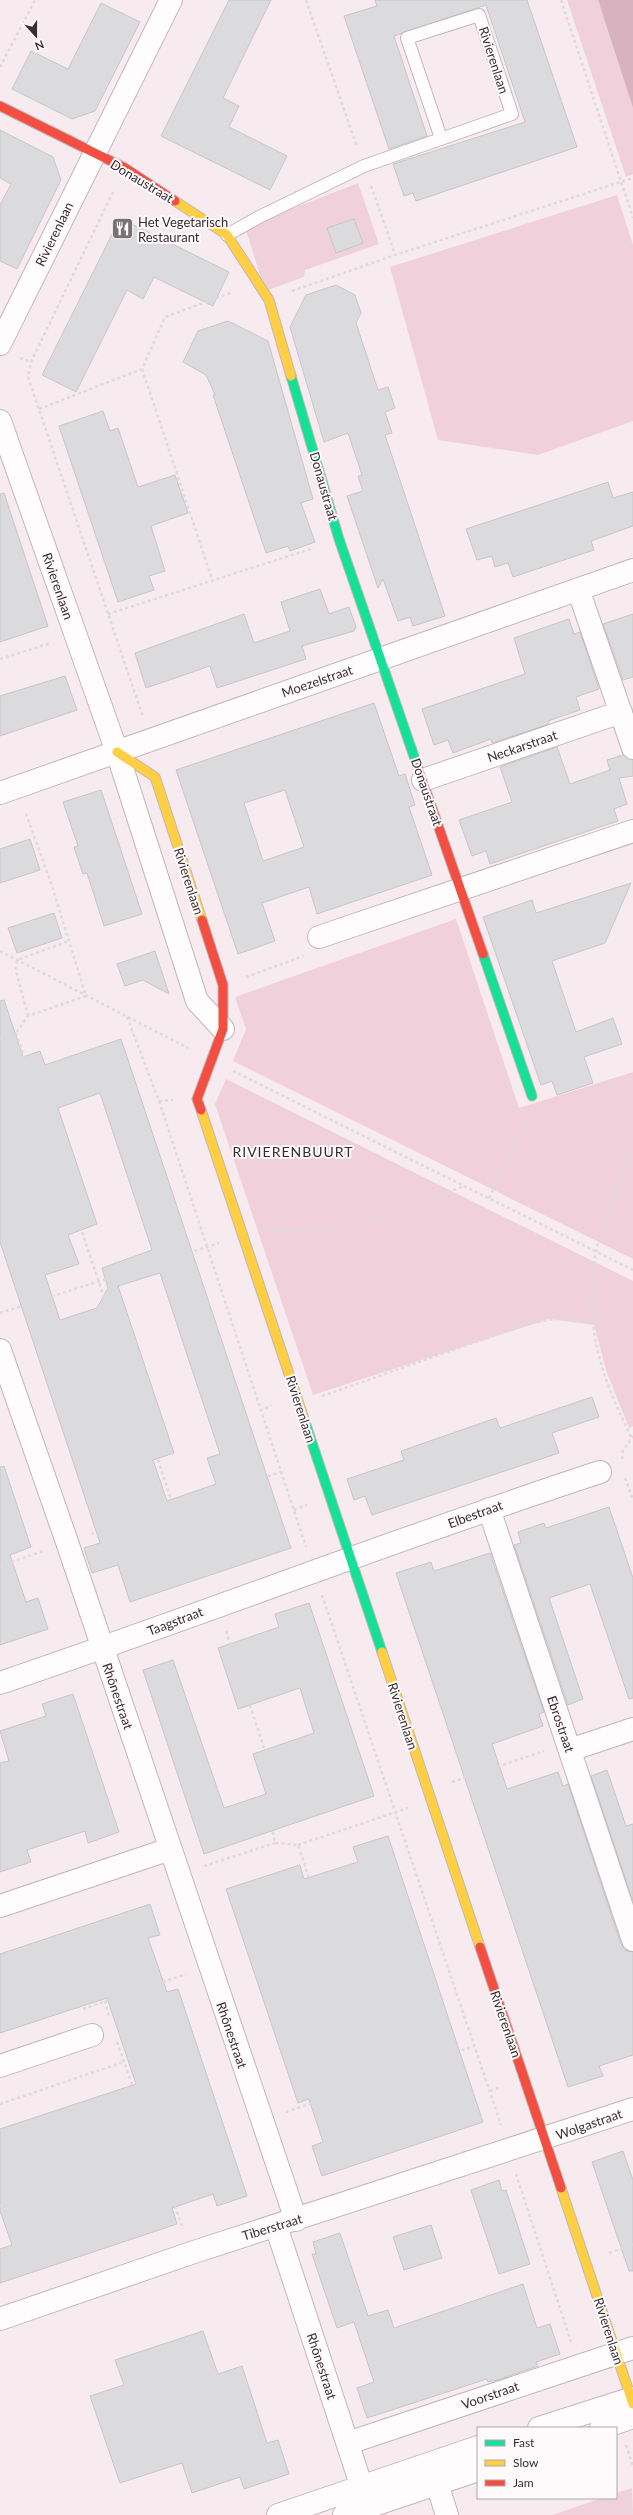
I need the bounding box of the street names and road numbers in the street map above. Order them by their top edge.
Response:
street label: Rivierenlaan [476,24,512,96]
street label: Donaustraat [108,156,177,206]
street label: Rivierenlaan [32,199,76,269]
street label: Donaustraat [307,450,342,522]
street label: Rivierenlaan [39,550,77,622]
street label: Moezelstraat [279,661,355,701]
street label: Neckarstraat [485,726,559,765]
street label: Donaustraat [408,756,446,828]
street label: Rivierenlaan [171,845,207,917]
street label: Rivierenlaan [283,1373,319,1445]
street label: Elbestraat [445,1497,505,1531]
street label: Taagstraat [145,1603,205,1639]
street label: Rhônestraat [99,1661,137,1732]
street label: Rivierenlaan [385,1680,421,1752]
street label: Ebrostraat [544,1694,578,1755]
street label: Rivierenlaan [487,1988,525,2060]
street label: Rhônestraat [213,2000,251,2071]
street label: Wolgastraat [554,2105,624,2143]
street label: Tiberstraat [240,2210,304,2244]
street label: Rivierenlaan [591,2295,627,2367]
street label: Rhônestraat [304,2331,340,2402]
street label: Voorstraat [459,2378,521,2412]

